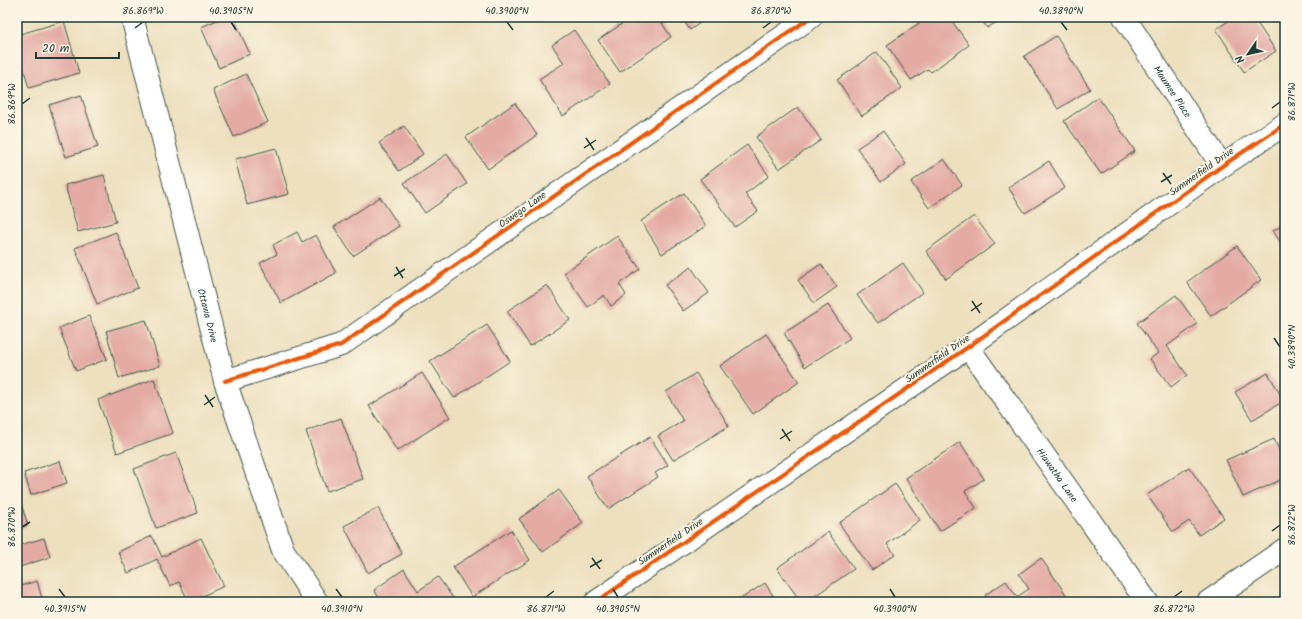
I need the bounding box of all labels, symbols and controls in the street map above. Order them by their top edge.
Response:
text: 86.869°W [122,3,164,19]
text: 40.3905°N [209,3,253,19]
text: 40.3900°N [485,3,529,19]
text: 86.870°W [751,3,792,19]
text: 40.3890°N [1039,3,1084,19]
scale bar [36,34,119,60]
north arrow [1228,34,1268,74]
text: 20 m [42,39,70,58]
text: N [1231,51,1250,67]
street label: Maumee Place [1149,62,1195,122]
text: 86.871°W [1284,82,1300,121]
text: 86.869°W [4,83,20,125]
street label: Summerfield Drive [1166,143,1238,200]
street label: Oswego Lane [496,187,550,232]
street label: Ottawa Drive [193,287,222,345]
text: 40.3890°N [1284,324,1300,369]
street label: Summerfield Drive [902,330,974,387]
street label: Hiawatha Lane [1032,445,1082,506]
text: 86.872°W [1284,504,1300,546]
text: 86.870°W [4,506,20,547]
street label: Summerfield Drive [635,514,707,570]
text: 40.3915°N [44,601,86,617]
text: 40.3910°N [321,601,363,617]
text: 86.871°W [527,601,566,617]
text: 40.3905°N [596,601,640,617]
text: 40.3900°N [873,601,917,617]
text: 86.872°W [1153,601,1195,617]

